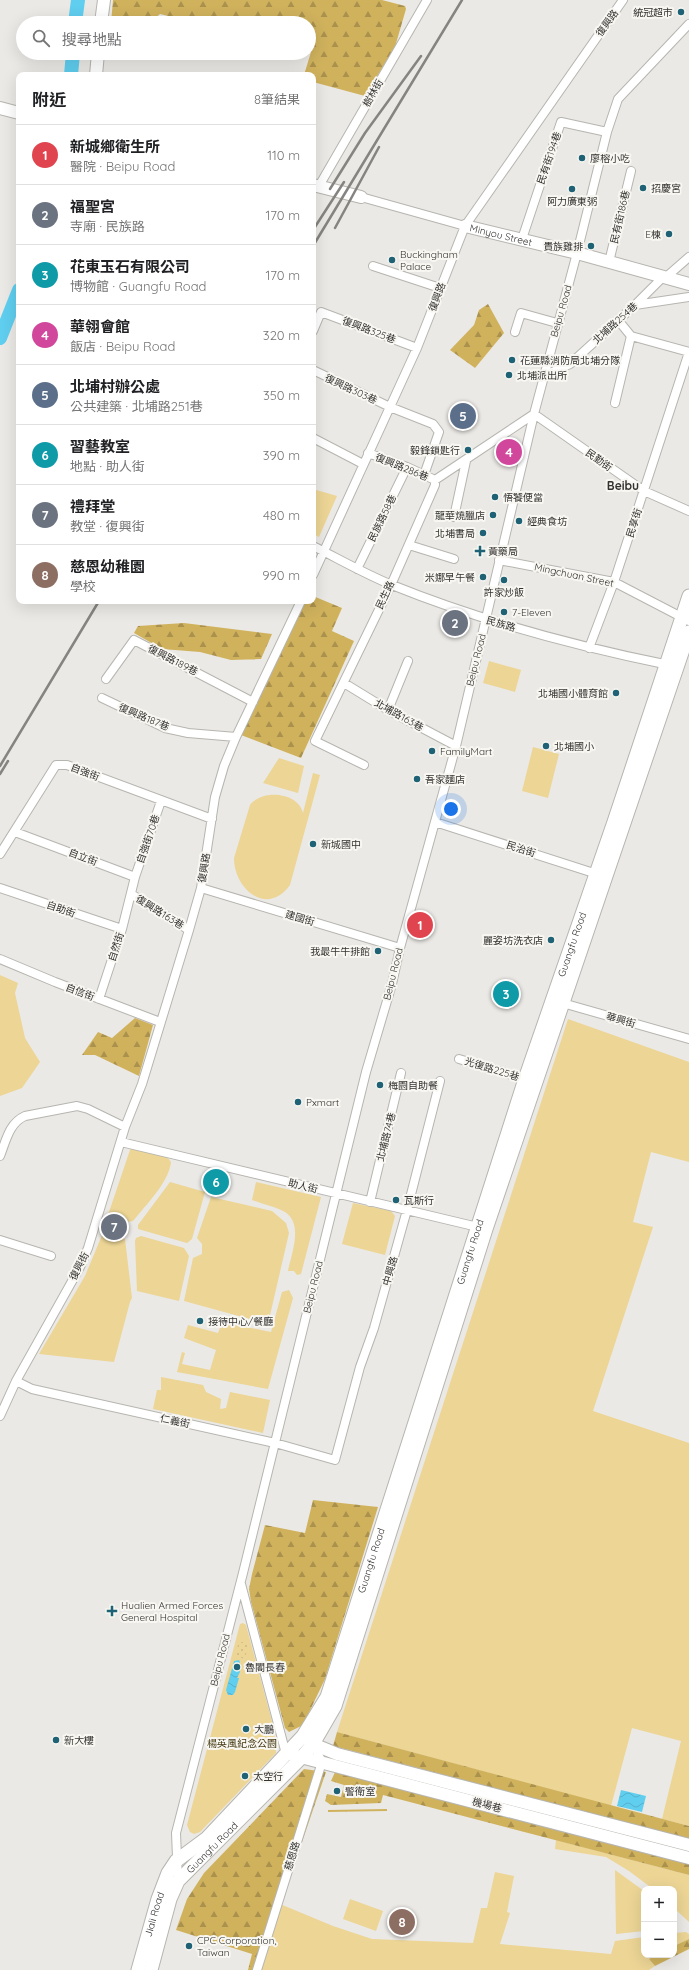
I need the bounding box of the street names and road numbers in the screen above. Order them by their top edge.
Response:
street label: 復興路 [593,7,621,39]
street label: 樹林街 [360,77,386,109]
street label: 民有街194巷 [534,130,564,186]
street label: 民有街186巷 [608,189,632,245]
street label: Minyou Street [469,221,534,249]
street label: 復興路 [426,281,448,313]
street label: Beipu Road [547,283,575,339]
street label: 北埔路254巷 [590,299,640,347]
street label: 復興路325巷 [340,314,398,346]
street label: 復興路303巷 [323,371,379,407]
street label: 民勤街 [583,446,615,474]
street label: 復興路286巷 [373,450,431,484]
street label: 民族路58巷 [365,492,399,544]
street label: 民享街 [623,507,645,539]
street label: Mingchuan Street [533,560,615,590]
street label: 民生路 [373,579,397,611]
street label: 民族路 [485,614,517,634]
street label: Beipu Road [463,632,489,688]
street label: 復興路189巷 [146,642,200,678]
street label: 北埔路163巷 [372,696,426,734]
street label: 復興路187巷 [117,700,171,734]
street label: 自強街 [69,761,101,783]
street label: 自強街70巷 [134,813,162,865]
street label: 民治街 [505,838,537,860]
street label: 自立街 [67,846,99,868]
street label: 復興路 [195,852,213,884]
street label: 復興路163巷 [134,892,186,932]
street label: 自助街 [45,898,77,920]
street label: 建國街 [284,908,316,928]
street label: Guangfu Road [554,910,589,978]
street label: 自然街 [105,931,127,963]
street label: Beipu Road [380,946,406,1002]
street label: 自信街 [64,981,96,1003]
street label: 華興街 [605,1010,637,1030]
street label: 光復路225巷 [463,1055,521,1083]
street label: 北埔路74巷 [374,1111,398,1163]
street label: 助人街 [287,1176,319,1196]
street label: Guangfu Road [453,1218,486,1286]
street label: 復興街 [66,1250,92,1282]
street label: 中興路 [380,1255,400,1287]
street label: Beipu Road [300,1259,326,1315]
street label: 仁義街 [159,1412,191,1430]
street label: Guangfu Road [354,1526,387,1595]
street label: Beipu Road [207,1632,233,1688]
street label: 機場巷 [471,1795,503,1815]
street label: Guangfu Road [183,1819,240,1876]
street label: 慈恩路 [281,1840,303,1872]
street label: Jiali Road [141,1890,167,1938]

